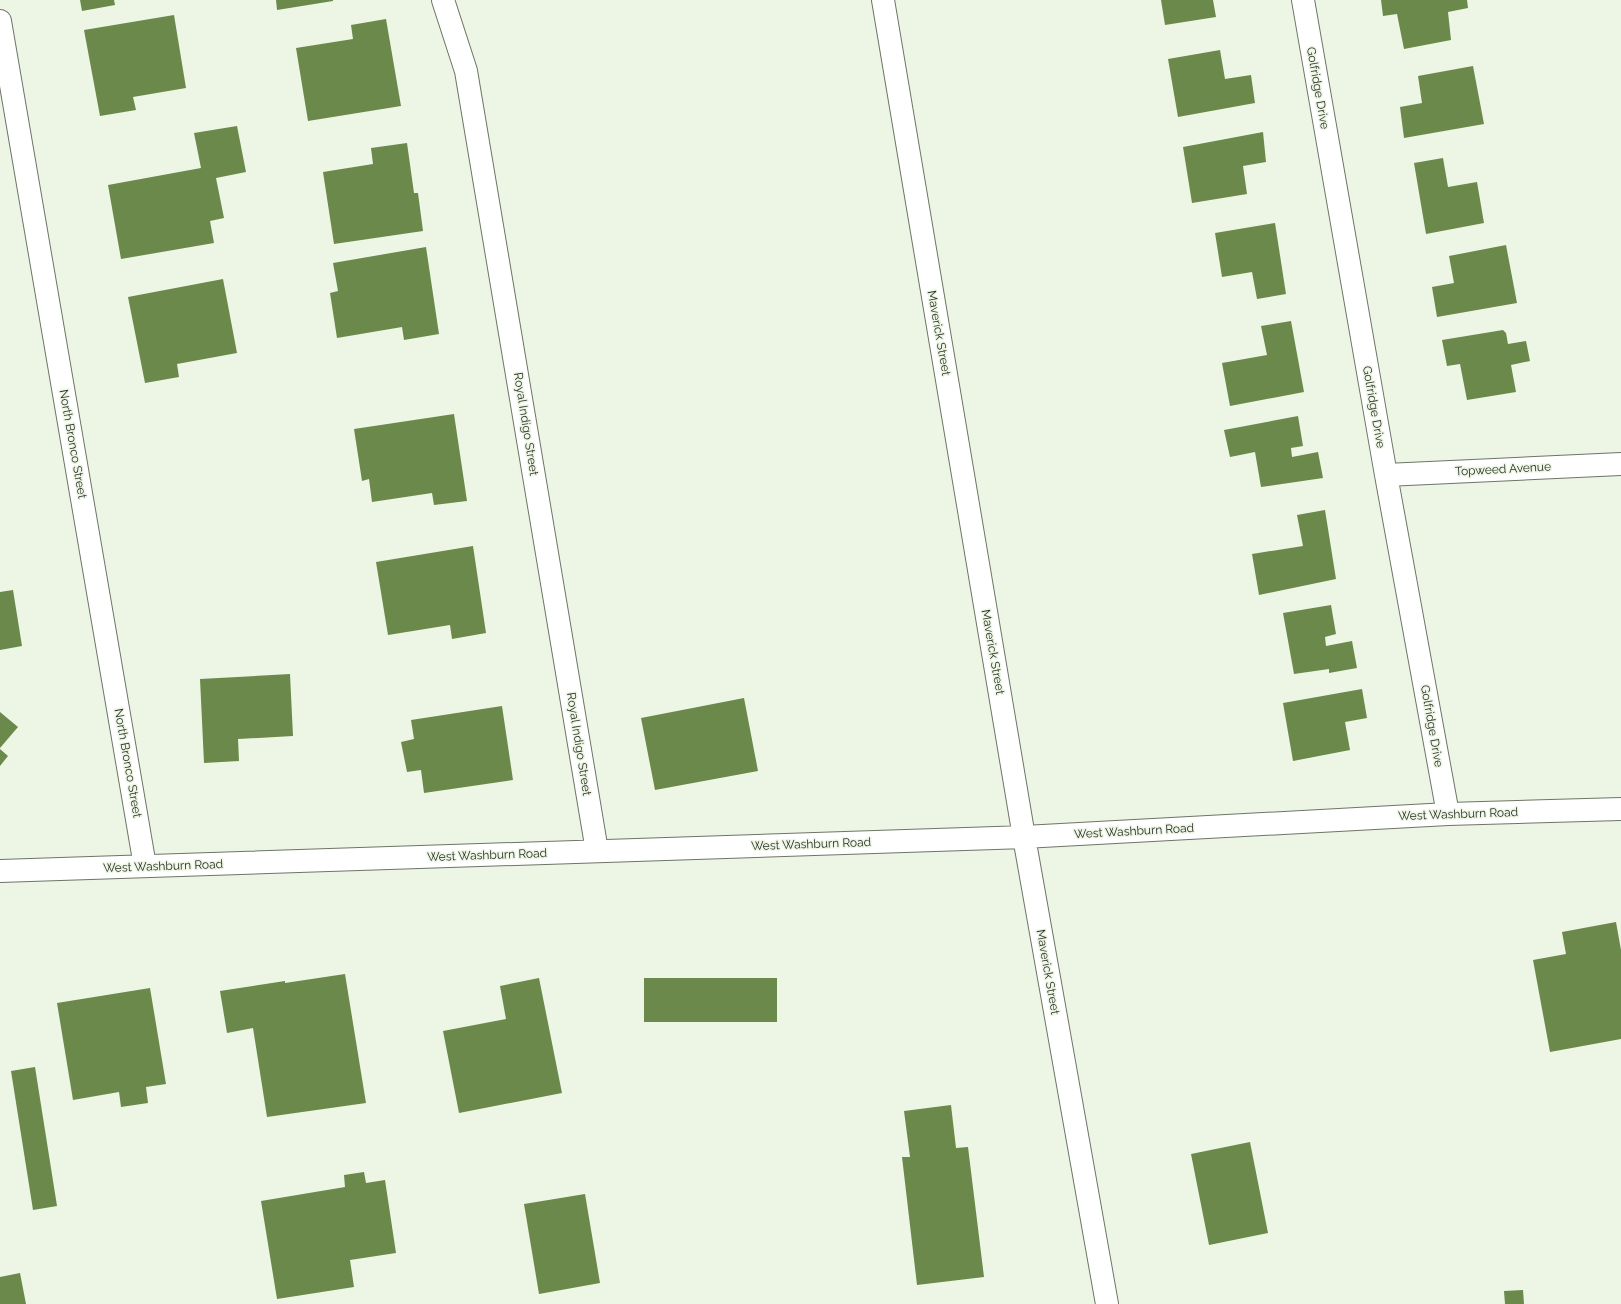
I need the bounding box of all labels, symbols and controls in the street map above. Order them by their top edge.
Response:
street label: Golfridge Drive [1304,46,1332,130]
street label: Maverick Street [925,289,953,377]
street label: Golfridge Drive [1360,365,1388,449]
street label: Royal Indigo Street [511,371,541,477]
street label: North Bronco Street [56,388,90,500]
street label: Topweed Avenue [1455,459,1551,479]
street label: Maverick Street [979,608,1007,696]
street label: Golfridge Drive [1418,684,1446,768]
street label: Royal Indigo Street [564,691,594,797]
street label: North Bronco Street [111,707,145,819]
street label: West Washburn Road [1398,805,1518,823]
street label: West Washburn Road [1074,821,1194,841]
street label: West Washburn Road [751,835,871,853]
street label: West Washburn Road [427,846,547,864]
street label: West Washburn Road [103,857,223,875]
street label: Maverick Street [1034,928,1062,1016]

